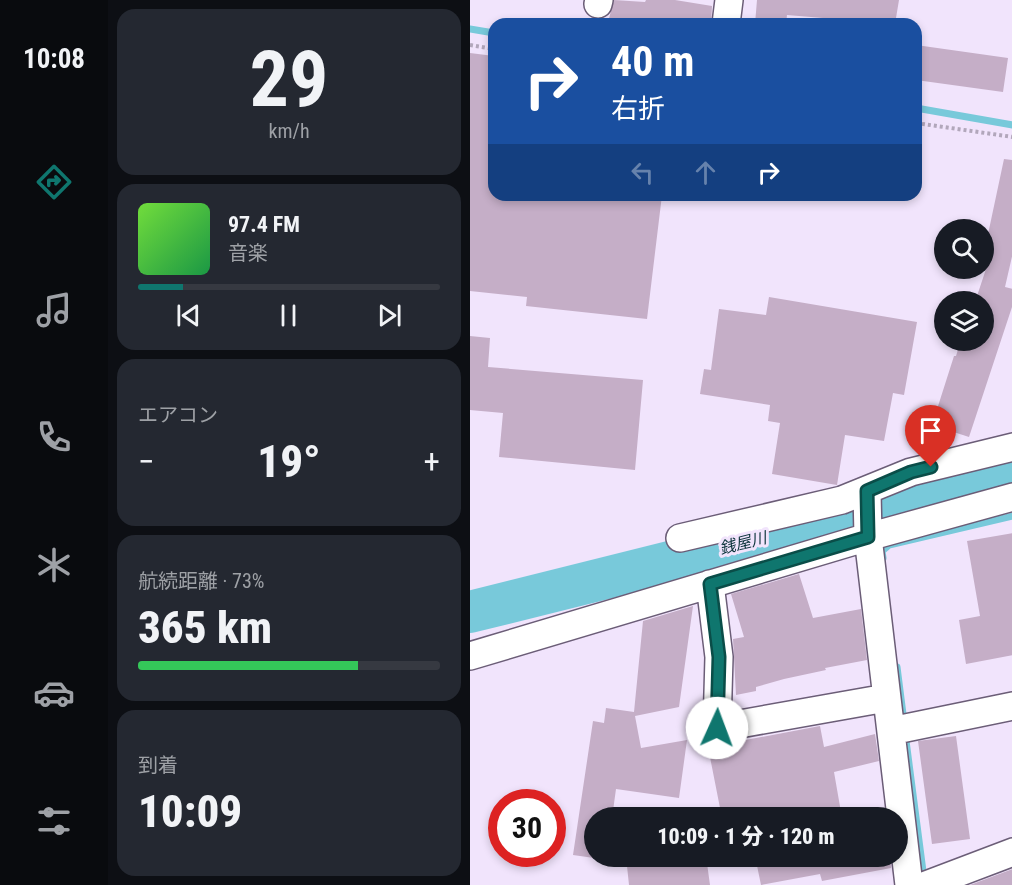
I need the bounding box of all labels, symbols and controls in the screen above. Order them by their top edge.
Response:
text: 29 [250,34,328,125]
text: 40 m [611,37,694,86]
icon: right [512,42,590,120]
text: 10:08 [23,43,85,75]
text: 右折 [611,93,665,125]
text: km/h [268,119,310,143]
icon: left [626,156,659,189]
icon: ahead [689,156,722,189]
icon: right [752,156,785,189]
icon: directions [33,161,75,203]
text: 97.4 FM [228,212,300,237]
map controls [934,219,994,351]
button: search [934,219,994,279]
text: 音楽 [228,241,268,265]
icon: music [33,289,75,331]
button: layers [934,291,994,351]
icon: previous [172,299,205,332]
icon: pause [272,299,305,332]
icon: next [373,299,406,332]
text: エアコン [138,403,218,427]
pin [905,405,956,467]
icon: arrive [914,414,947,447]
icon: phone [33,416,75,458]
text: 19° [257,435,321,488]
text: − [138,442,155,481]
text: + [424,442,440,481]
water label: 銭屋川 [717,527,771,558]
icon: climate [33,544,75,586]
text: 航続距離 · 73% [138,569,264,593]
text: 365 km [138,601,272,654]
icon: car [33,672,75,714]
position arrow [685,696,749,760]
text: 到着 [138,753,178,777]
text: 10:09 [138,785,242,838]
speed limit sign: 30 [488,789,566,867]
icon: filters [33,800,75,842]
text: 10:09 · 1 分 · 120 m [657,824,835,849]

